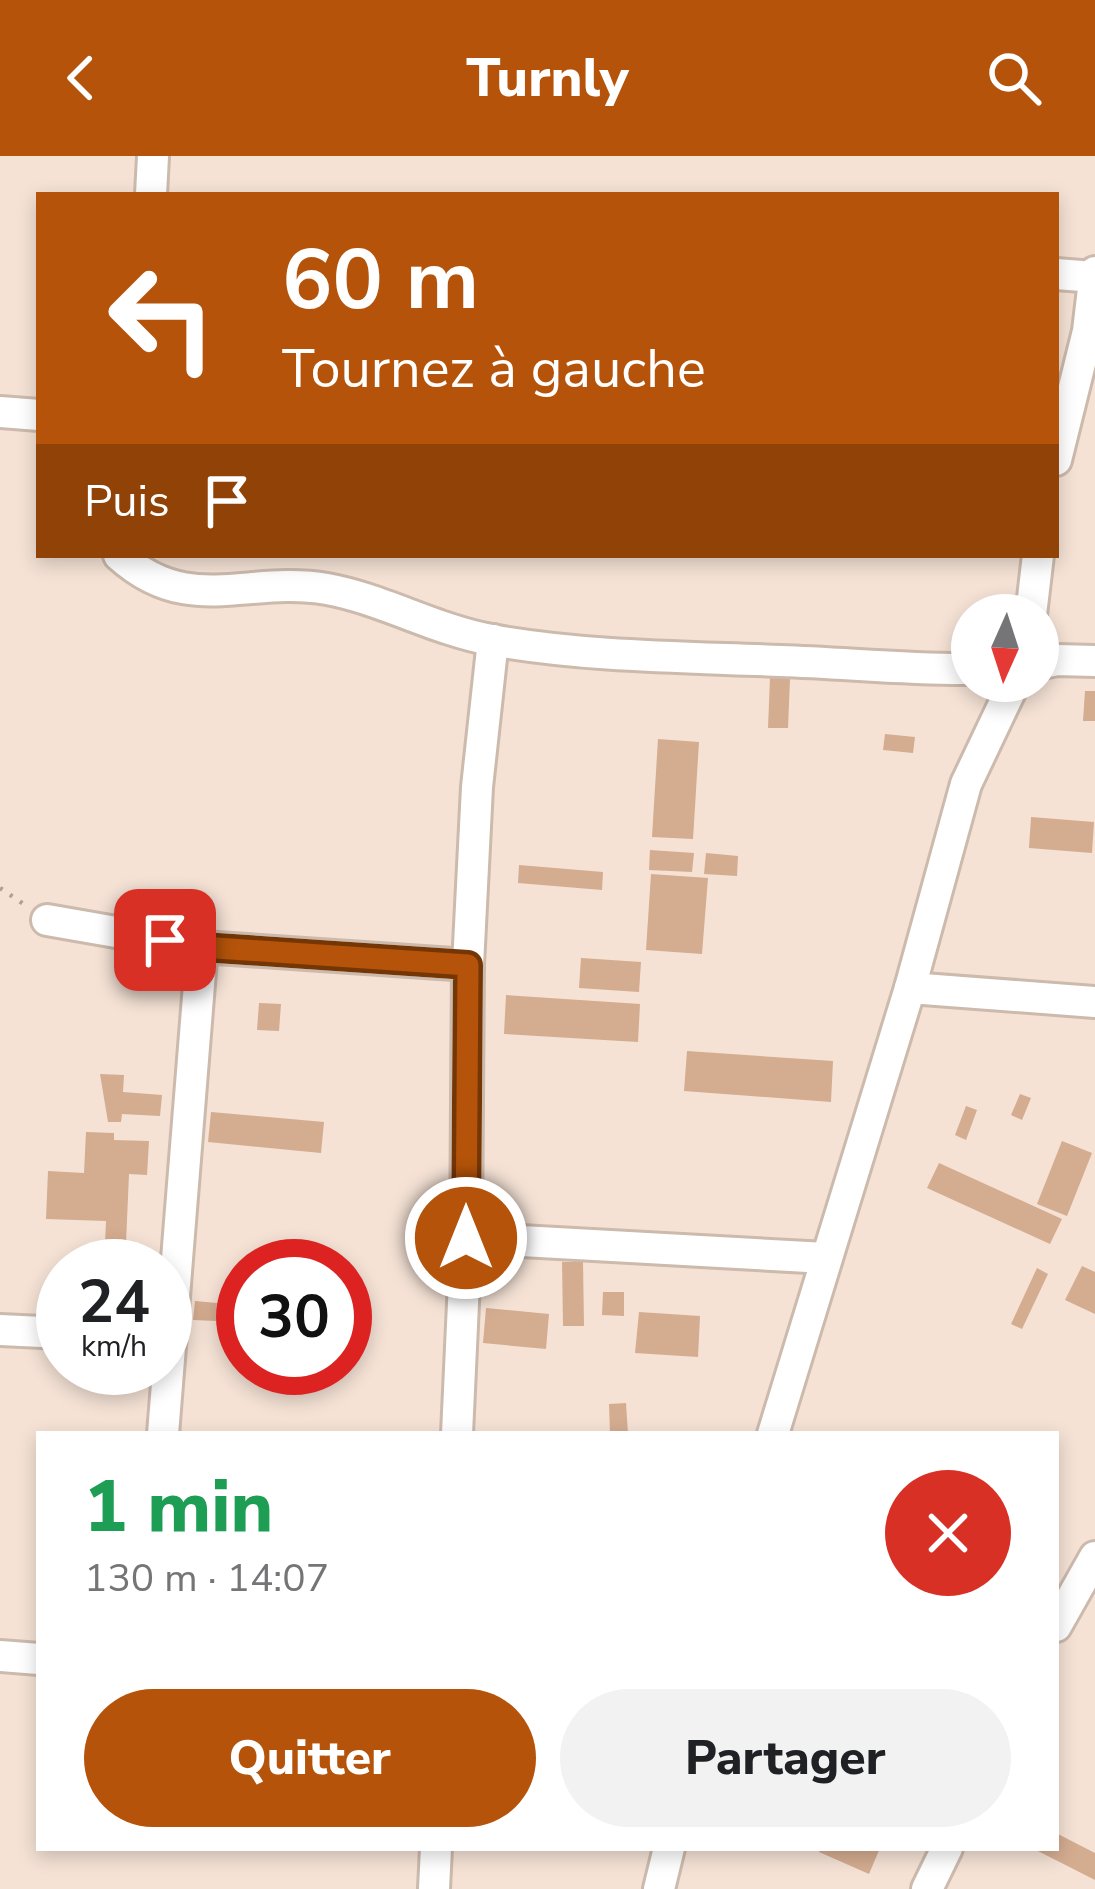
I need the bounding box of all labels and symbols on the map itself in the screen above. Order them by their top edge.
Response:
north arrow [951,594,1059,702]
pin [114,889,216,991]
position arrow [403,1175,529,1301]
speed limit sign: 30 [216,1239,372,1395]

